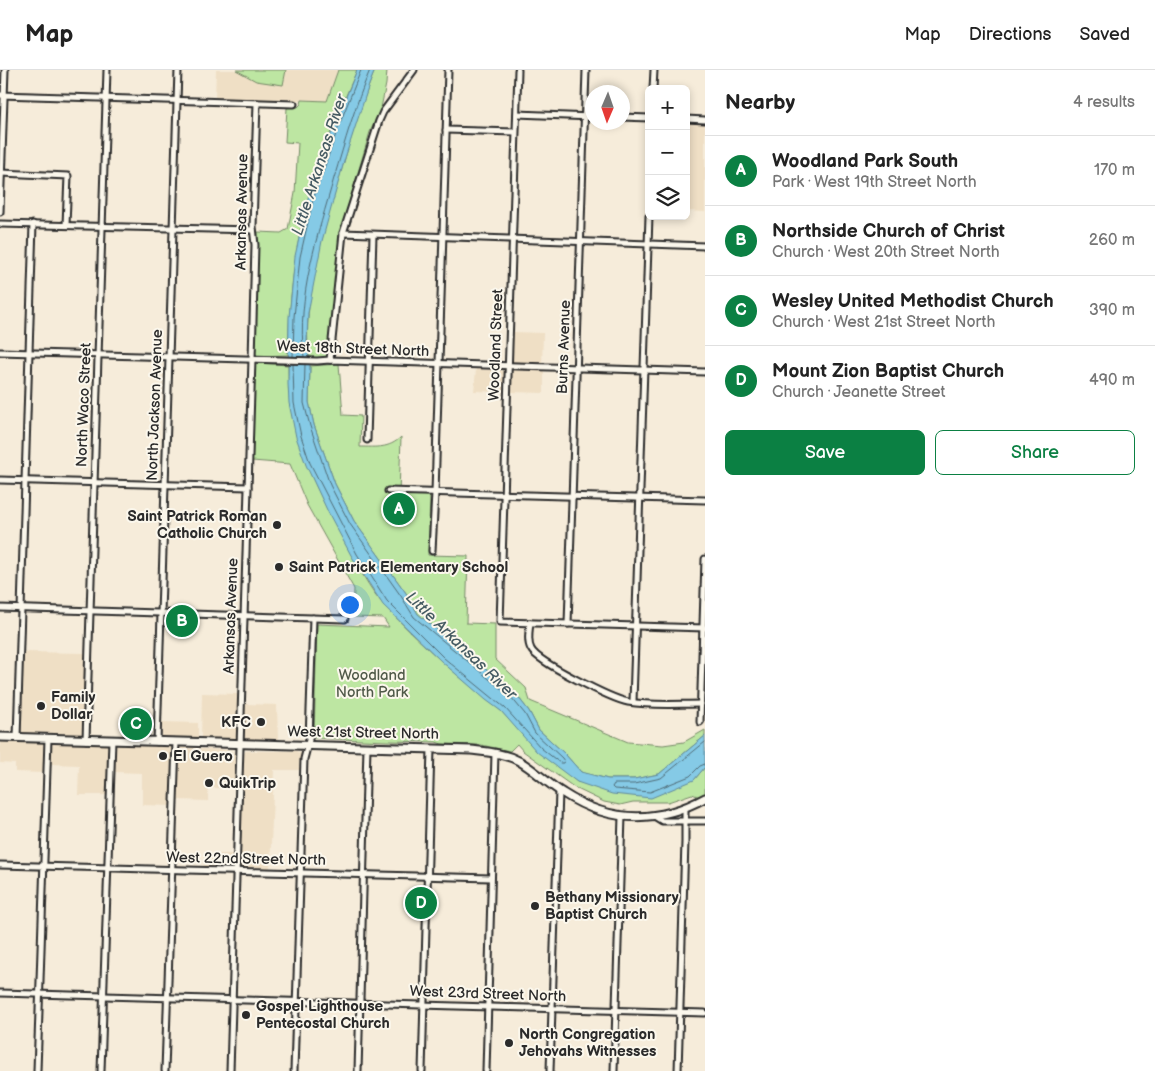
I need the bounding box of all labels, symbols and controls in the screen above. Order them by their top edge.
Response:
text: Map [25,20,73,49]
text: Map [905,24,941,45]
text: Directions [969,24,1051,45]
text: Saved [1079,24,1130,45]
north arrow [585,85,630,130]
map controls [645,85,690,220]
button: + [645,85,690,130]
text: Nearby [725,90,795,115]
water label: Little Arkansas River [288,91,352,238]
text: 4 results [1073,93,1135,112]
button: − [645,130,690,175]
text: Woodland Park South [772,150,958,173]
street label: Arkansas Avenue [231,154,253,270]
text: A [736,161,746,180]
text: 170 m [1094,161,1135,180]
text: Park · West 19th Street North [772,173,977,192]
button: layers [645,175,690,220]
text: Northside Church of Christ [772,220,1005,243]
text: B [735,231,747,250]
text: 260 m [1089,231,1135,250]
text: Church · West 20th Street North [772,243,1000,262]
street label: Woodland Street [485,288,507,401]
text: Wesley United Methodist Church [772,290,1054,313]
street label: Burns Avenue [553,299,575,394]
text: C [735,301,747,320]
text: 390 m [1089,301,1135,320]
text: Church · West 21st Street North [772,313,995,332]
street label: North Jackson Avenue [143,329,167,481]
street label: West 18th Street North [276,337,430,361]
street label: North Waco Street [72,342,96,468]
text: Mount Zion Baptist Church [772,360,1004,383]
text: D [735,371,747,390]
text: 490 m [1089,371,1135,390]
text: Church · Jeanette Street [772,383,945,402]
button: Save [725,430,925,475]
button: Share [935,430,1135,475]
pin: A [383,490,415,528]
place label: Saint Patrick Roman Catholic Church [127,507,267,543]
marker: Saint Patrick Roman Catholic Church [271,519,283,531]
street label: Arkansas Avenue [219,557,243,674]
place label: Saint Patrick Elementary School [289,558,508,577]
marker: Saint Patrick Elementary School [273,561,285,573]
water label: Little Arkansas River [402,588,521,705]
your location [337,592,363,618]
pin: B [166,602,198,640]
park label: Woodland North Park [336,666,409,702]
place label: Family Dollar [51,688,95,724]
marker: Family Dollar [35,700,47,712]
pin: C [120,705,152,743]
place label: KFC [221,713,251,732]
marker: KFC [255,716,267,728]
street label: West 21st Street North [287,722,439,744]
place label: El Guero [173,747,233,766]
marker: El Guero [157,750,169,762]
place label: QuikTrip [219,774,276,793]
marker: QuikTrip [203,777,215,789]
street label: West 22nd Street North [166,848,326,870]
pin: D [405,884,437,922]
place label: Bethany Missionary Baptist Church [545,888,679,924]
marker: Bethany Missionary Baptist Church [529,900,541,912]
street label: West 23rd Street North [409,982,567,1006]
place label: Gospel Lighthouse Pentecostal Church [256,997,390,1033]
marker: Gospel Lighthouse Pentecostal Church [240,1009,252,1021]
place label: North Congregation Jehovahs Witnesses [519,1025,656,1061]
marker: North Congregation Jehovahs Witnesses [503,1037,515,1049]

